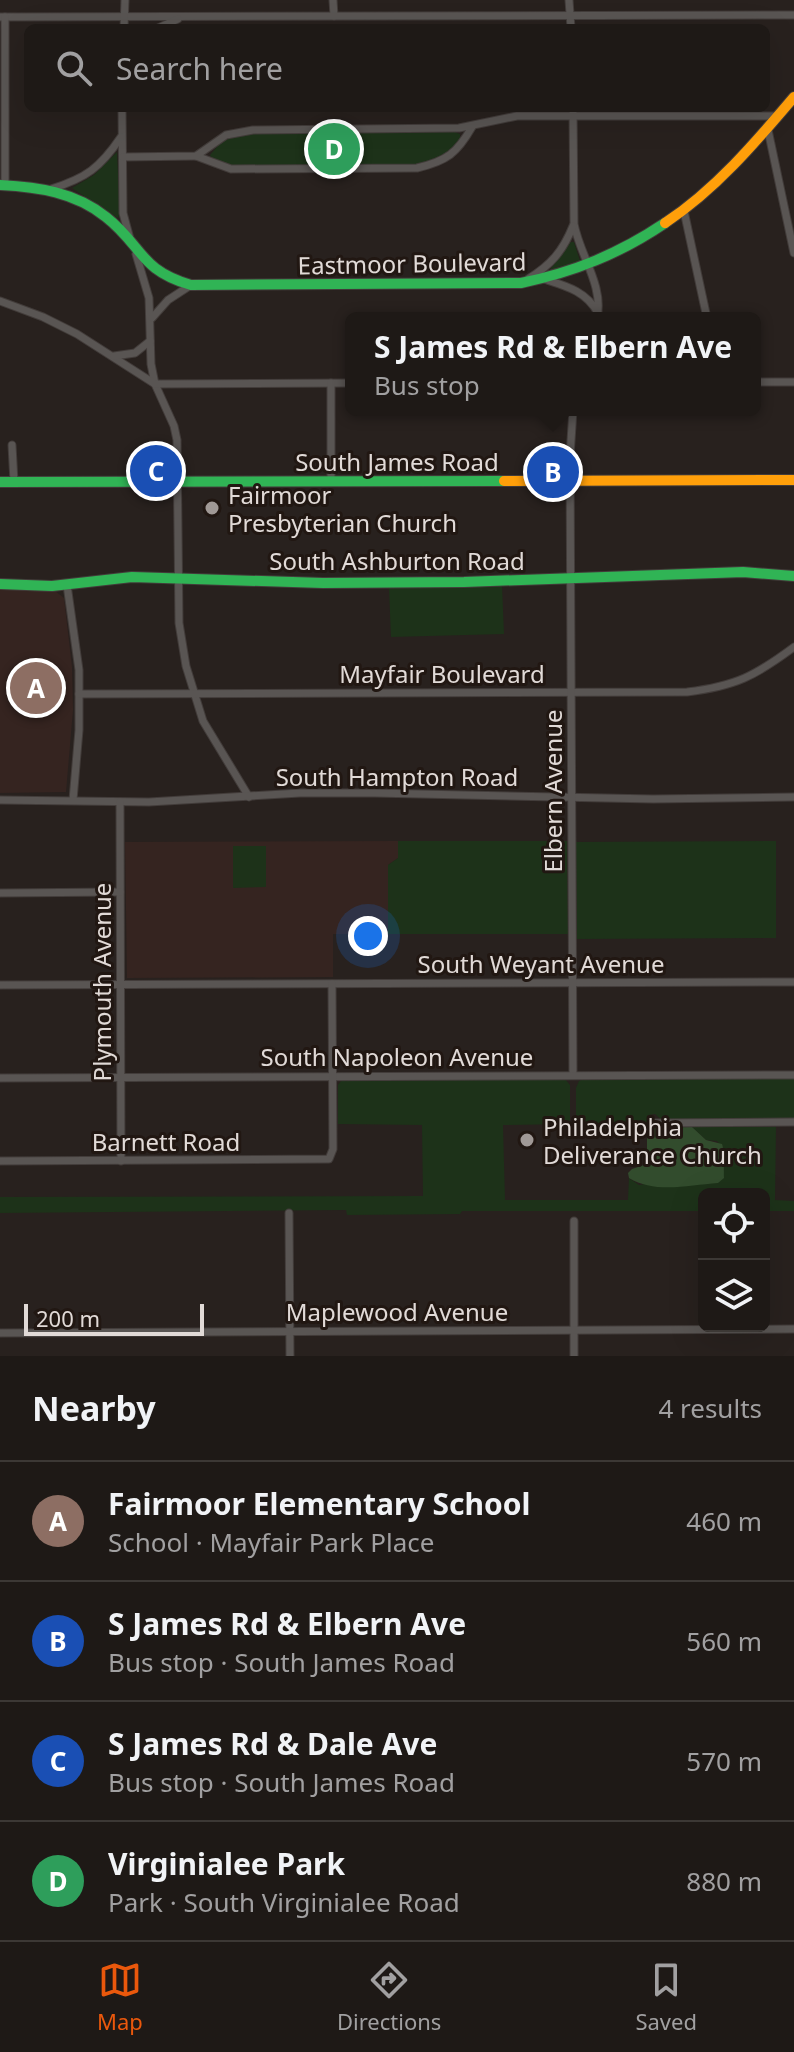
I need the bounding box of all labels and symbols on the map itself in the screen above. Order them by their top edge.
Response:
pin: D [308,119,360,179]
street label: Eastmoor Boulevard [297,245,527,281]
pin: C [130,441,182,501]
pin: B [527,442,579,502]
street label: South James Road [295,445,499,478]
place label: Fairmoor Presbyterian Church [228,478,457,539]
marker: Fairmoor Presbyterian Church [203,499,221,517]
street label: South Ashburton Road [269,544,525,577]
street label: Mayfair Boulevard [339,657,545,690]
pin: A [10,658,62,718]
street label: Elbern Avenue [536,709,569,873]
street label: South Hampton Road [276,760,518,793]
street label: Plymouth Avenue [85,883,118,1081]
your location [348,916,388,956]
street label: South Weyant Avenue [418,947,664,980]
street label: South Napoleon Avenue [261,1040,533,1073]
place label: Philadelphia Deliverance Church [543,1110,762,1171]
street label: Barnett Road [92,1125,240,1158]
marker: Philadelphia Deliverance Church [518,1131,536,1149]
street label: Maplewood Avenue [286,1295,508,1328]
scale bar [24,1300,204,1336]

